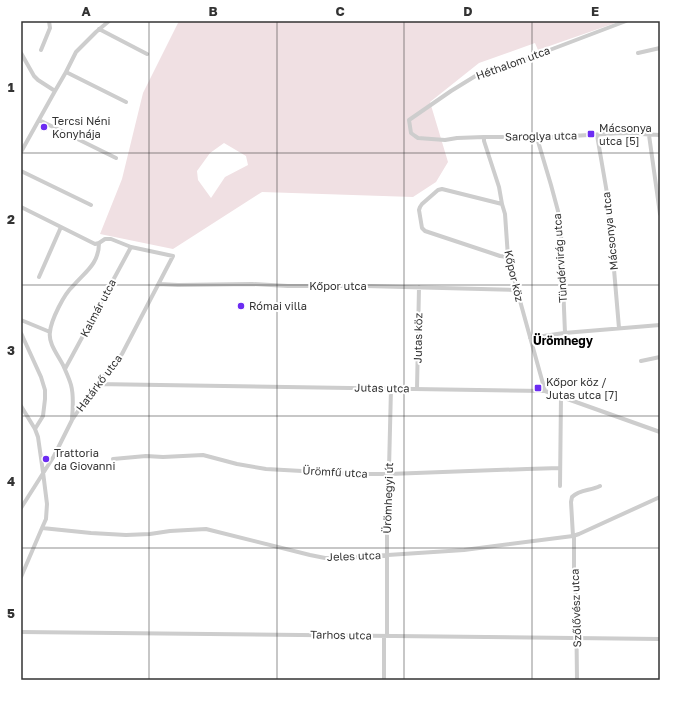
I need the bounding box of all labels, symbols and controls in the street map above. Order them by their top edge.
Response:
text: A [81,3,91,19]
text: B [208,3,218,19]
text: C [335,3,345,19]
text: D [463,3,473,19]
text: E [591,3,599,19]
street label: Héthalom utca [474,43,552,82]
text: 1 [8,79,15,95]
place label: Tercsi Néni Konyhája [52,114,110,140]
place label: Mácsonya utca [5] [599,121,652,147]
marker: Tercsi Néni Konyhája [39,122,49,132]
street label: Saroglya utca [505,128,577,143]
marker: Mácsonya utca [5] [586,129,596,139]
street label: Mácsonya utca [599,191,620,271]
text: 2 [7,211,15,227]
street label: Tündérvirág utca [550,213,569,303]
street label: Kőpor köz [502,249,527,303]
street label: Kalmár utca [77,277,118,339]
street label: Kőpor utca [309,279,367,292]
place label: Római villa [249,299,307,312]
marker: Római villa [236,301,246,311]
street label: Jutas köz [411,312,424,363]
district label: Ürömhegy [533,333,594,348]
text: 3 [7,342,15,358]
street label: Határkő utca [73,352,124,414]
place label: Kőpor köz / Jutas utca [7] [546,375,618,401]
street label: Jutas utca [354,381,410,394]
marker: Kőpor köz / Jutas utca [7] [533,383,543,393]
place label: Trattoria da Giovanni [54,446,115,472]
marker: Trattoria da Giovanni [41,454,51,464]
street label: Ürömhegyi út [380,462,395,534]
street label: Ürömfű utca [302,463,368,480]
text: 4 [7,473,15,489]
street label: Jeles utca [327,548,381,563]
street label: Szőlővész utca [568,568,583,648]
text: 5 [7,605,15,621]
street label: Tarhos utca [310,627,372,642]

